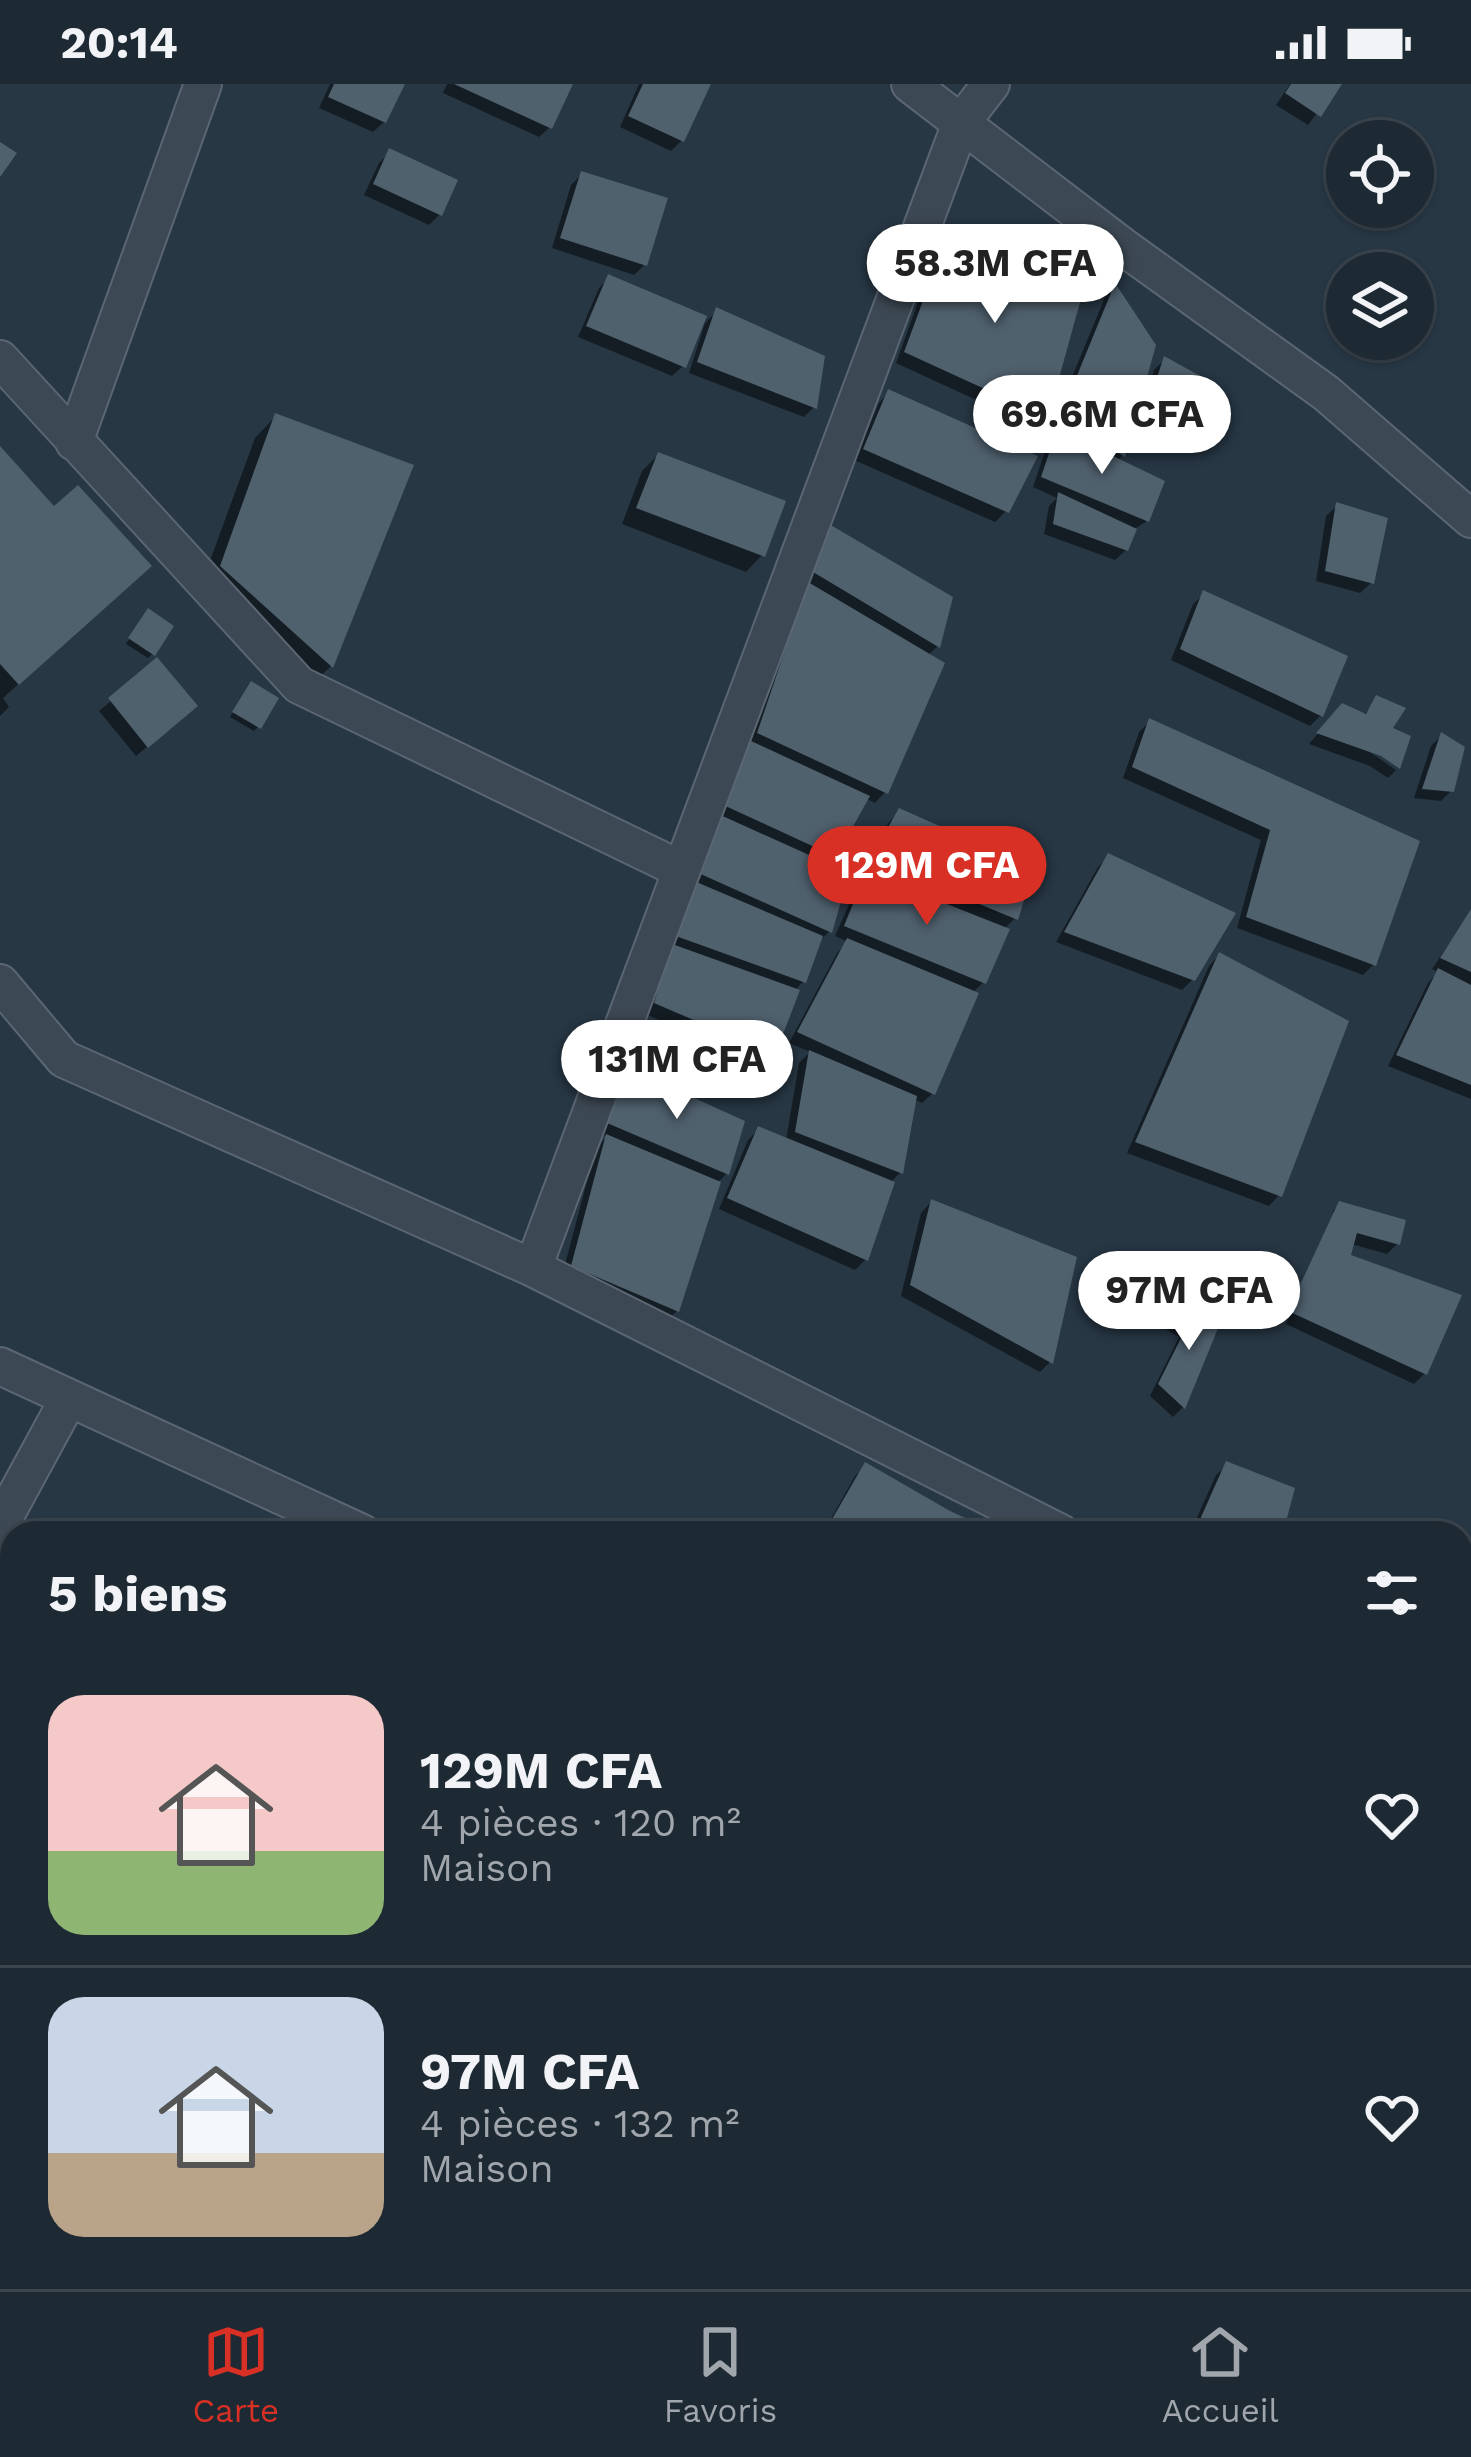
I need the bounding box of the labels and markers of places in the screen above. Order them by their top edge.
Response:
pin: 58.3M CFA [858,224,1132,326]
pin: 69.6M CFA [965,375,1239,477]
pin: 129M CFA [803,826,1051,928]
pin: 131M CFA [553,1020,801,1122]
pin: 97M CFA [1078,1251,1300,1353]

